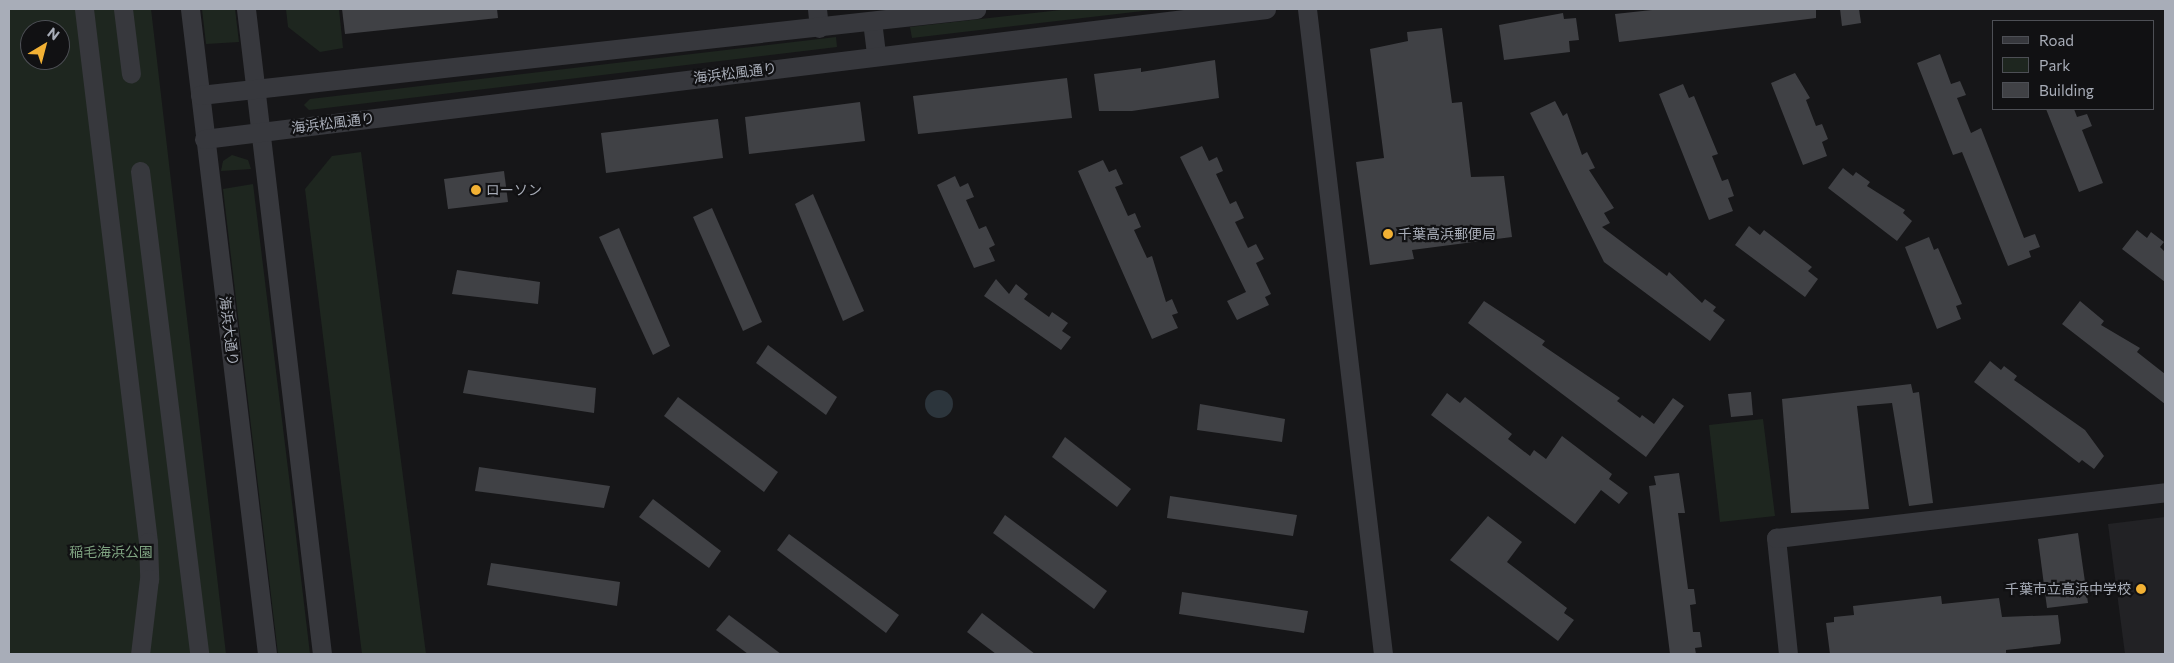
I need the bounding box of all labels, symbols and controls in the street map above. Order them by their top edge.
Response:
north arrow [20,20,70,70]
legend [1992,20,2154,110]
text: N [44,23,63,43]
text: Road [2039,31,2074,49]
text: Park [2039,56,2070,74]
street label: 海浜松風通り [692,60,778,86]
text: Building [2039,81,2094,99]
street label: 海浜松風通り [290,110,376,136]
place label: ローソン [486,182,542,198]
marker: ローソン [470,184,482,196]
place label: 千葉高浜郵便局 [1398,226,1496,242]
marker: 千葉高浜郵便局 [1382,228,1394,240]
street label: 海浜大通り [216,295,242,367]
park label: 稲毛海浜公園 [69,544,153,560]
place label: 千葉市立高浜中学校 [2005,581,2131,597]
marker: 千葉市立高浜中学校 [2135,583,2147,595]

